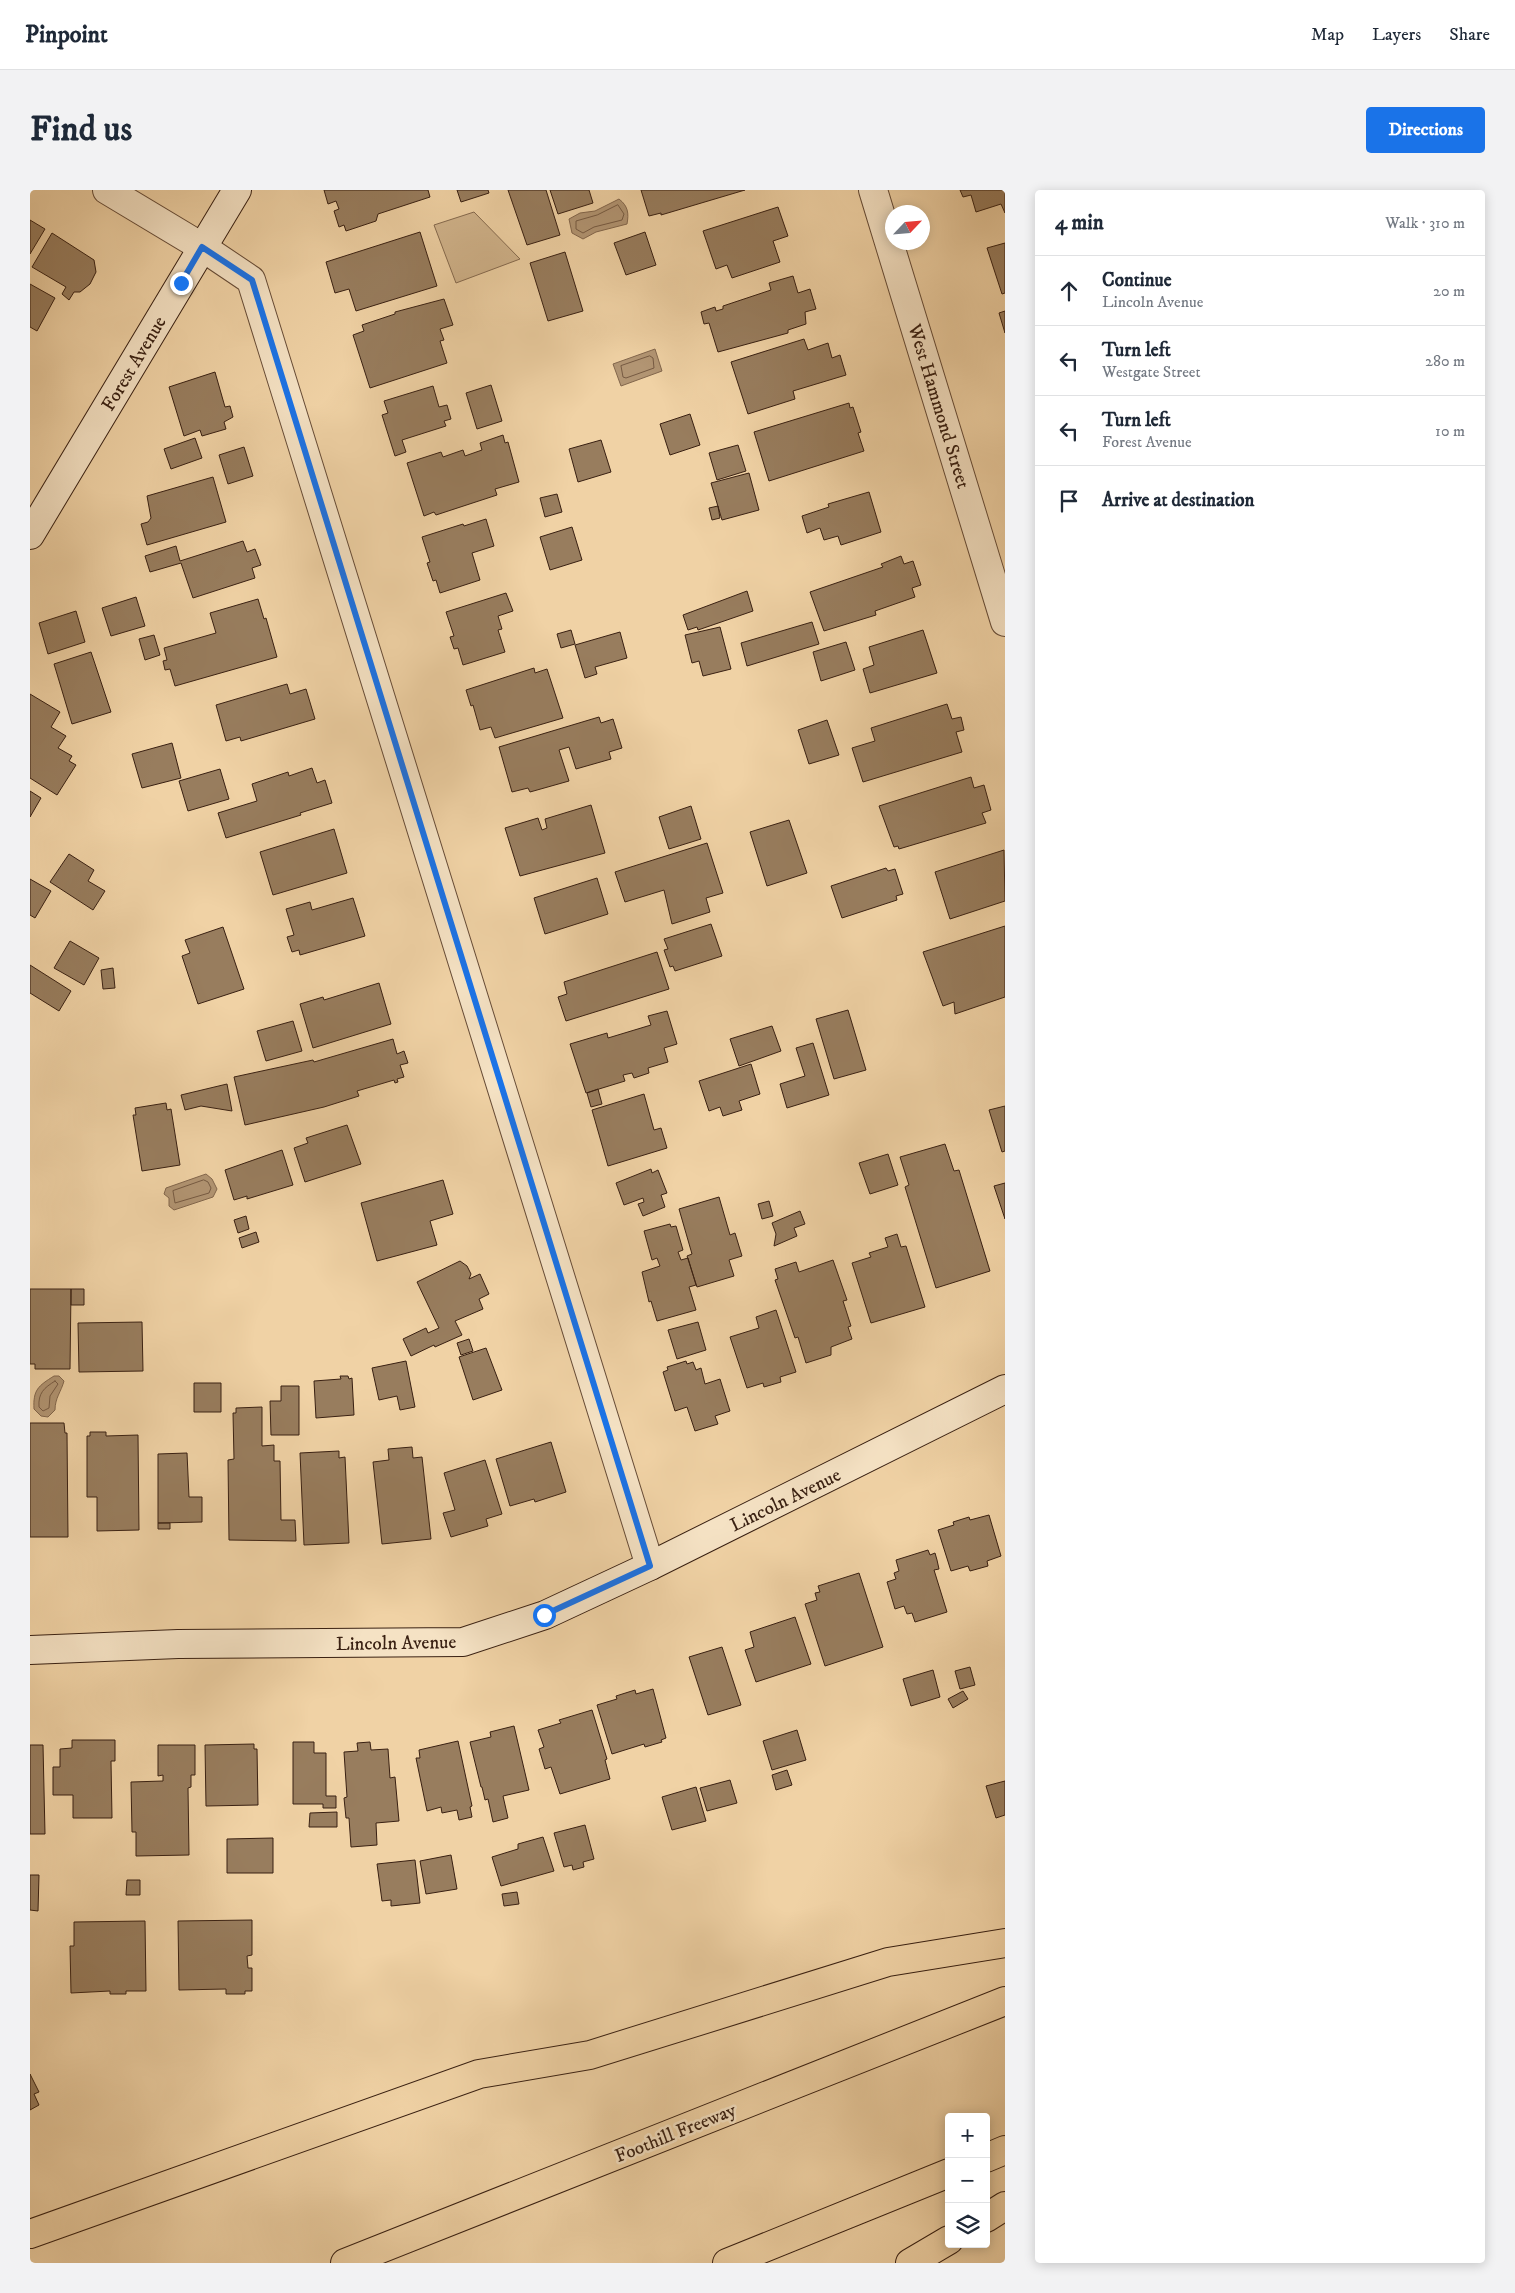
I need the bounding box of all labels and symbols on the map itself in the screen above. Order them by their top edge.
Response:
north arrow [885,205,930,250]
route end [170,272,193,295]
street label: Forest Avenue [97,312,172,415]
street label: West Hammond Street [902,320,975,492]
street label: Lincoln Avenue [727,1464,845,1537]
route start [533,1604,556,1627]
street label: Lincoln Avenue [336,1631,456,1656]
street label: Foothill Freeway [612,2098,740,2168]

